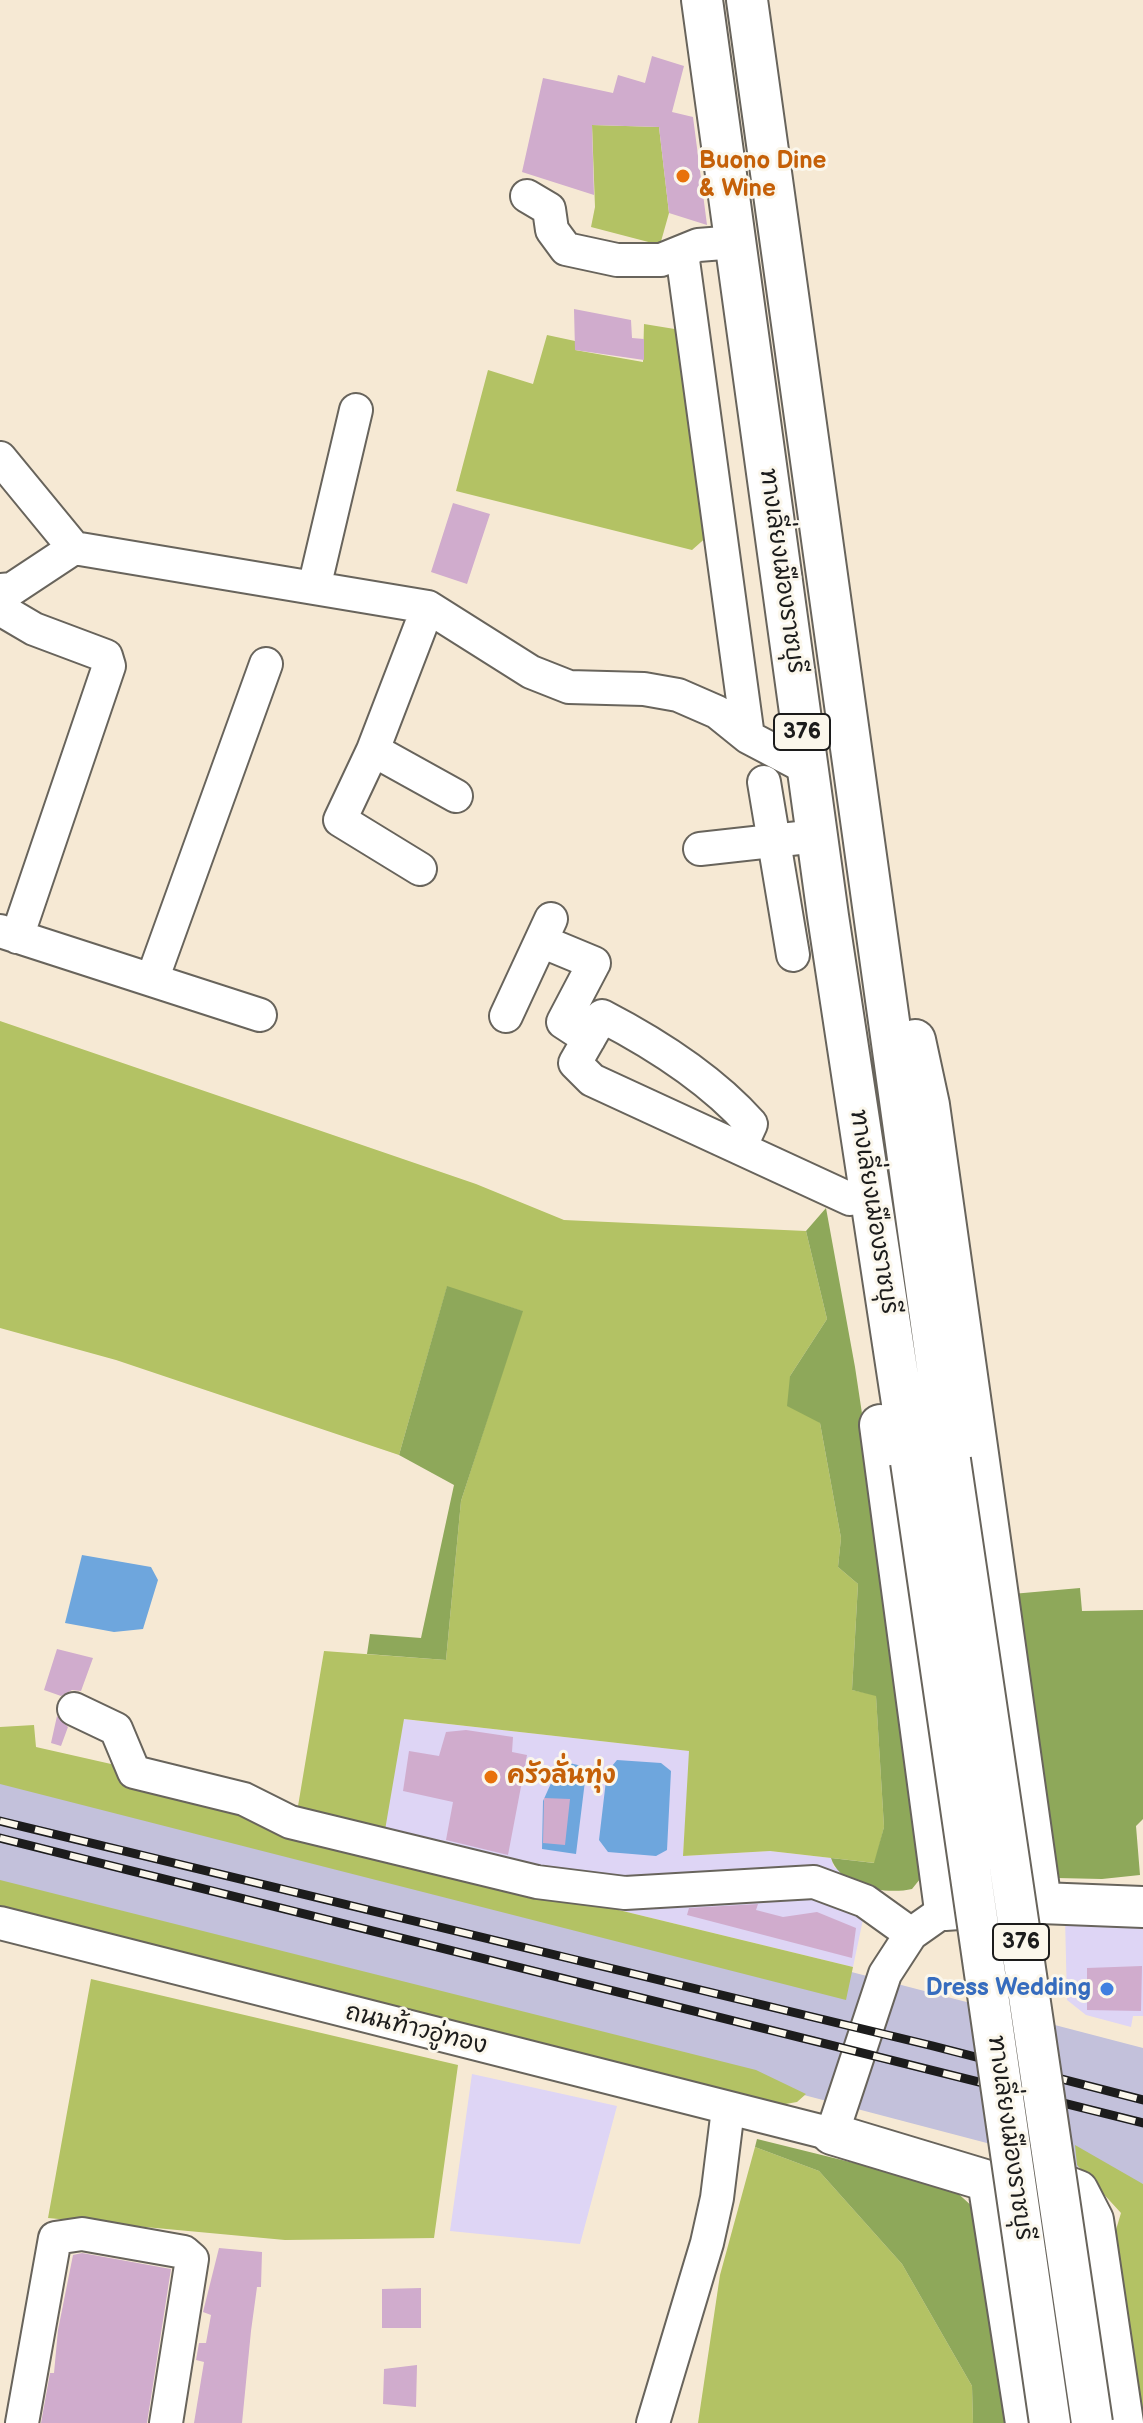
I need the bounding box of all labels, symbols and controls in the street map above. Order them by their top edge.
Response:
place label: Buono Dine & Wine [699,148,826,204]
marker: Buono Dine & Wine [674,167,692,185]
street label: ทางเลี่ยงเมืองราชบุรี [752,467,810,675]
road number: 376 [774,714,830,750]
street label: ทางเลี่ยงเมืองราชบุรี [843,1108,903,1316]
place label: ครัวลั่นทุ่ง [507,1763,616,1791]
marker: ครัวลั่นทุ่ง [482,1768,500,1786]
road number: 376 [993,1924,1049,1960]
place label: Dress Wedding [926,1975,1091,2003]
marker: Dress Wedding [1098,1980,1116,1998]
street label: ถนนท้าวอู่ทอง [342,1999,490,2061]
street label: ทางเลี่ยงเมืองราชบุรี [980,2034,1038,2242]

